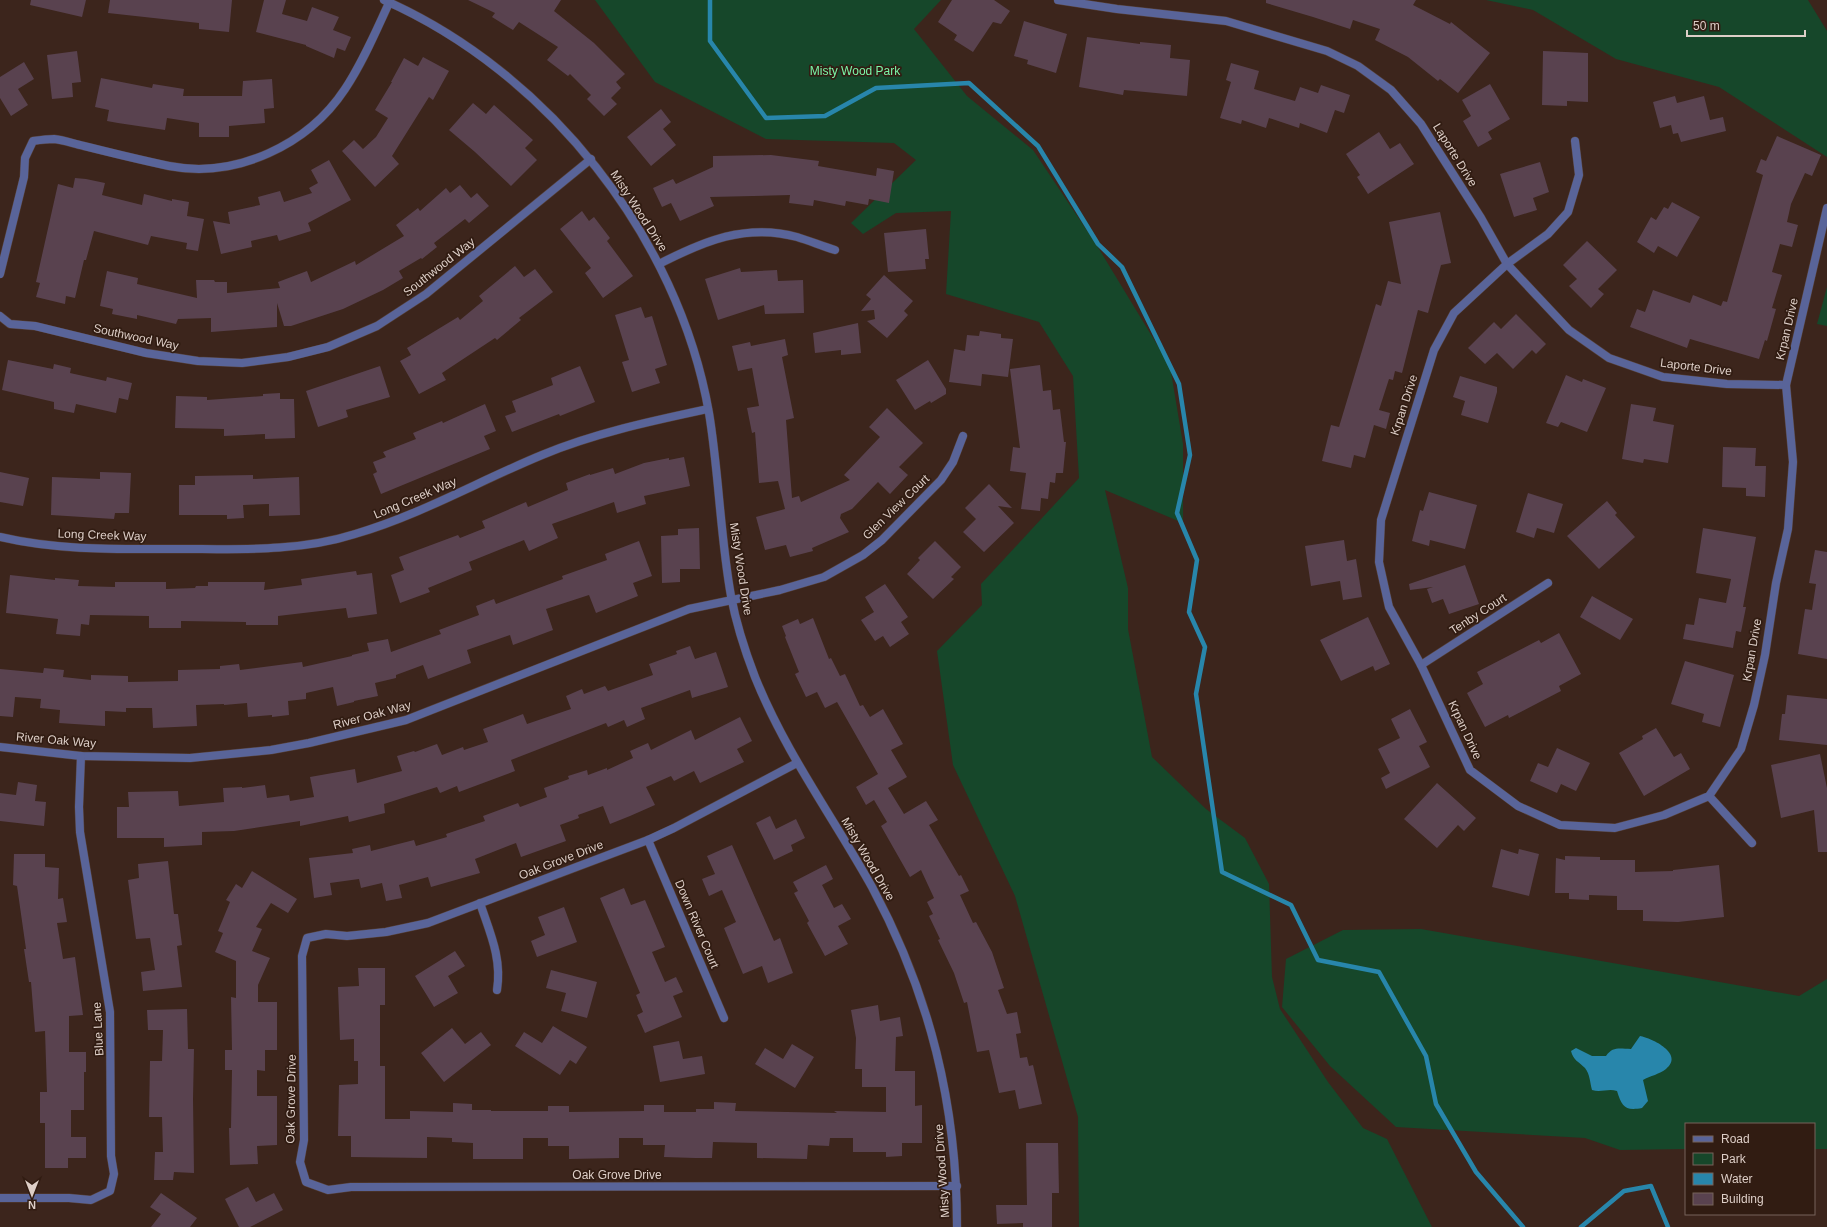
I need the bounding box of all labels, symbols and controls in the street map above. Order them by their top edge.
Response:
scale bar [1687,12,1805,38]
text: 50 m [1693,19,1720,33]
park label: Misty Wood Park [810,64,901,78]
street label: Laporte Drive [1430,121,1480,190]
street label: Misty Wood Drive [608,168,671,254]
street label: Southwood Way [400,235,478,299]
street label: Krpan Drive [1773,296,1801,361]
street label: Southwood Way [92,321,180,353]
street label: Laporte Drive [1659,356,1733,378]
street label: Krpan Drive [1388,372,1421,437]
street label: Glen View Court [860,471,933,542]
street label: Long Creek Way [371,474,459,522]
street label: Misty Wood Drive [727,522,755,617]
street label: Long Creek Way [57,526,147,544]
street label: Tenby Court [1447,590,1510,637]
street label: Krpan Drive [1740,617,1764,682]
street label: River Oak Way [331,698,413,732]
street label: Krpan Drive [1445,698,1485,762]
street label: River Oak Way [15,730,97,750]
street label: Misty Wood Drive [838,815,898,903]
street label: Oak Grove Drive [517,837,606,883]
street label: Down River Court [672,878,722,971]
street label: Blue Lane [90,1001,106,1056]
street label: Oak Grove Drive [283,1054,299,1144]
street label: Misty Wood Drive [932,1123,952,1218]
legend [1685,1123,1815,1215]
text: Road [1721,1132,1750,1146]
text: Park [1721,1152,1747,1166]
street label: Oak Grove Drive [572,1168,662,1182]
text: Water [1721,1172,1753,1186]
north arrow [12,1175,52,1215]
text: Building [1721,1192,1764,1206]
text: N [28,1199,36,1211]

